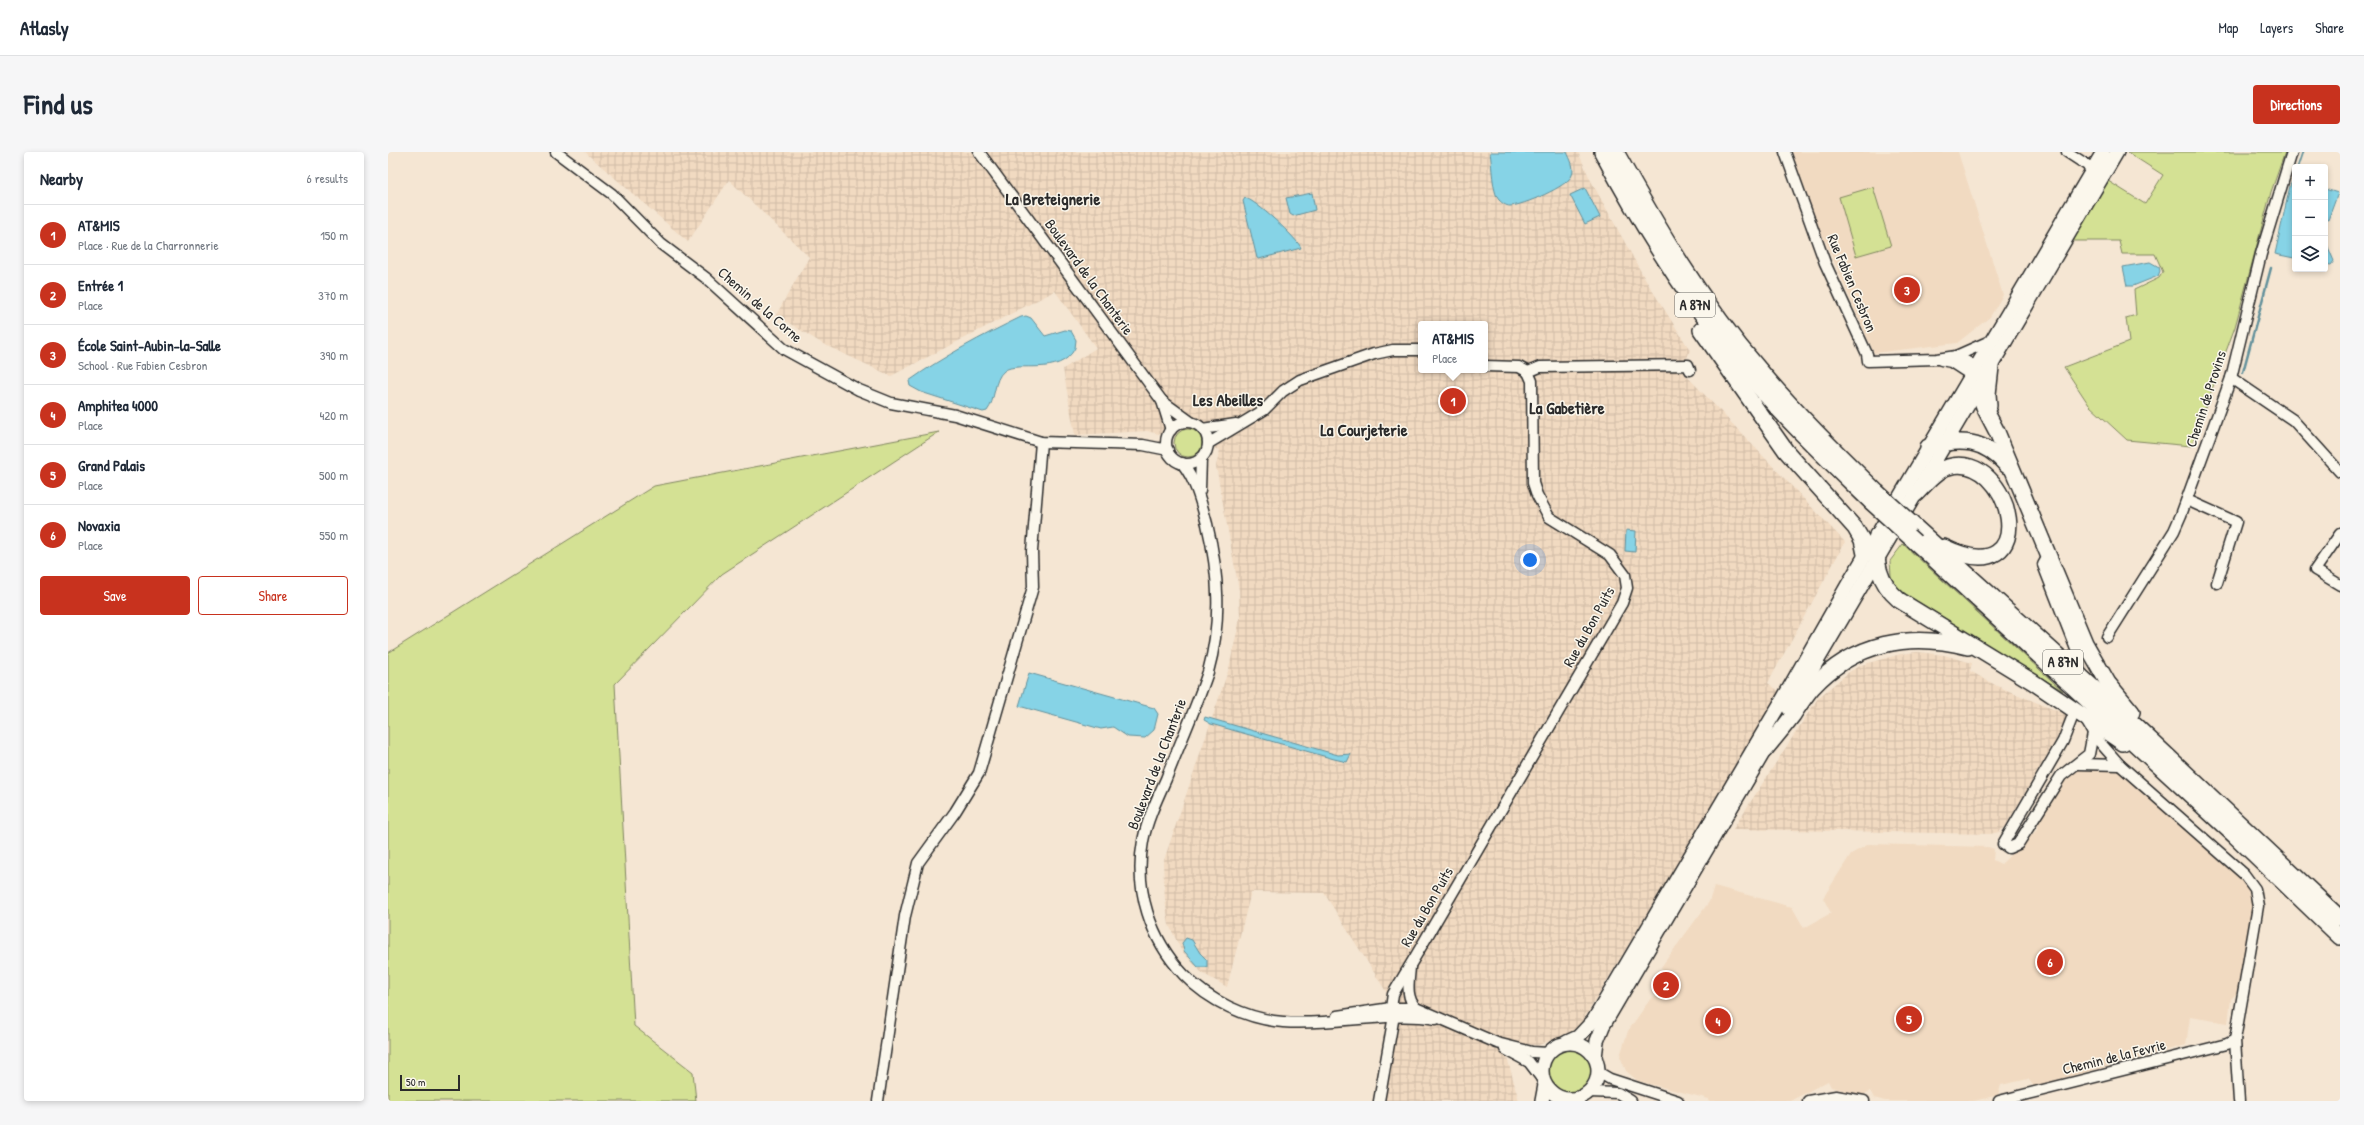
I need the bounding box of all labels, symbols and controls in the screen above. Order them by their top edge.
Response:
text: Atlasly [20,15,69,41]
text: Map [2218,18,2238,37]
text: Layers [2260,18,2293,37]
text: Share [2315,18,2344,37]
text: Find us [24,85,93,123]
button: Directions [2253,85,2340,124]
map controls [2292,164,2328,272]
button: + [2292,164,2328,200]
text: Nearby [40,167,83,190]
text: 6 results [307,169,348,187]
district label: La Breteignerie [1006,187,1100,211]
button: − [2292,200,2328,236]
street label: Boulevard de la Chanterie [1040,214,1139,339]
text: AT&MIS [78,215,120,236]
text: 1 [51,226,55,244]
text: 150 m [320,226,348,244]
street label: Rue Fabien Cesbron [1822,231,1883,335]
text: Place · Rue de la Charronnerie [78,236,219,254]
button: layers [2292,236,2328,272]
street label: Chemin de la Corne [714,262,807,347]
text: Entrée 1 [78,275,123,296]
pin: 3 [1894,275,1920,305]
text: 2 [50,286,56,304]
text: 370 m [318,286,348,304]
road number: A 87N [1675,293,1715,317]
text: Place [78,296,103,314]
popup [1418,321,1488,373]
text: AT&MIS [1432,328,1474,349]
text: École Saint-Aubin-la-Salle [78,335,221,356]
text: 3 [50,346,56,364]
text: 390 m [320,346,348,364]
street label: Chemin de Provins [2180,348,2231,450]
text: Place [1432,349,1457,367]
text: School · Rue Fabien Cesbron [78,356,207,374]
pin: 1 [1440,386,1466,416]
district label: Les Abeilles [1193,388,1263,411]
text: Amphitea 4000 [78,395,158,416]
district label: La Gabetière [1529,396,1605,419]
text: 4 [51,406,55,424]
text: 420 m [319,406,348,424]
text: Place [78,416,103,434]
district label: La Courjeterie [1321,418,1408,441]
text: Grand Palais [78,455,145,476]
text: 5 [50,466,56,484]
text: 500 m [319,466,348,484]
text: Place [78,476,103,494]
text: Novaxia [78,515,120,536]
text: 6 [50,526,56,544]
text: 550 m [319,526,348,544]
text: Place [78,536,103,554]
your location [1520,550,1540,570]
button: Save [40,576,190,615]
button: Share [198,576,348,615]
street label: Rue du Bon Puits [1558,583,1619,671]
road number: A 87N [2043,650,2083,674]
street label: Boulevard de la Chanterie [1122,695,1191,832]
street label: Rue du Bon Puits [1395,863,1458,951]
pin: 6 [2037,947,2063,977]
pin: 2 [1653,970,1679,1000]
pin: 5 [1896,1004,1922,1034]
pin: 4 [1705,1006,1731,1036]
street label: Chemin de la Fevrie [2060,1034,2168,1079]
scale bar [400,1073,460,1092]
text: 50 m [406,1075,426,1089]

